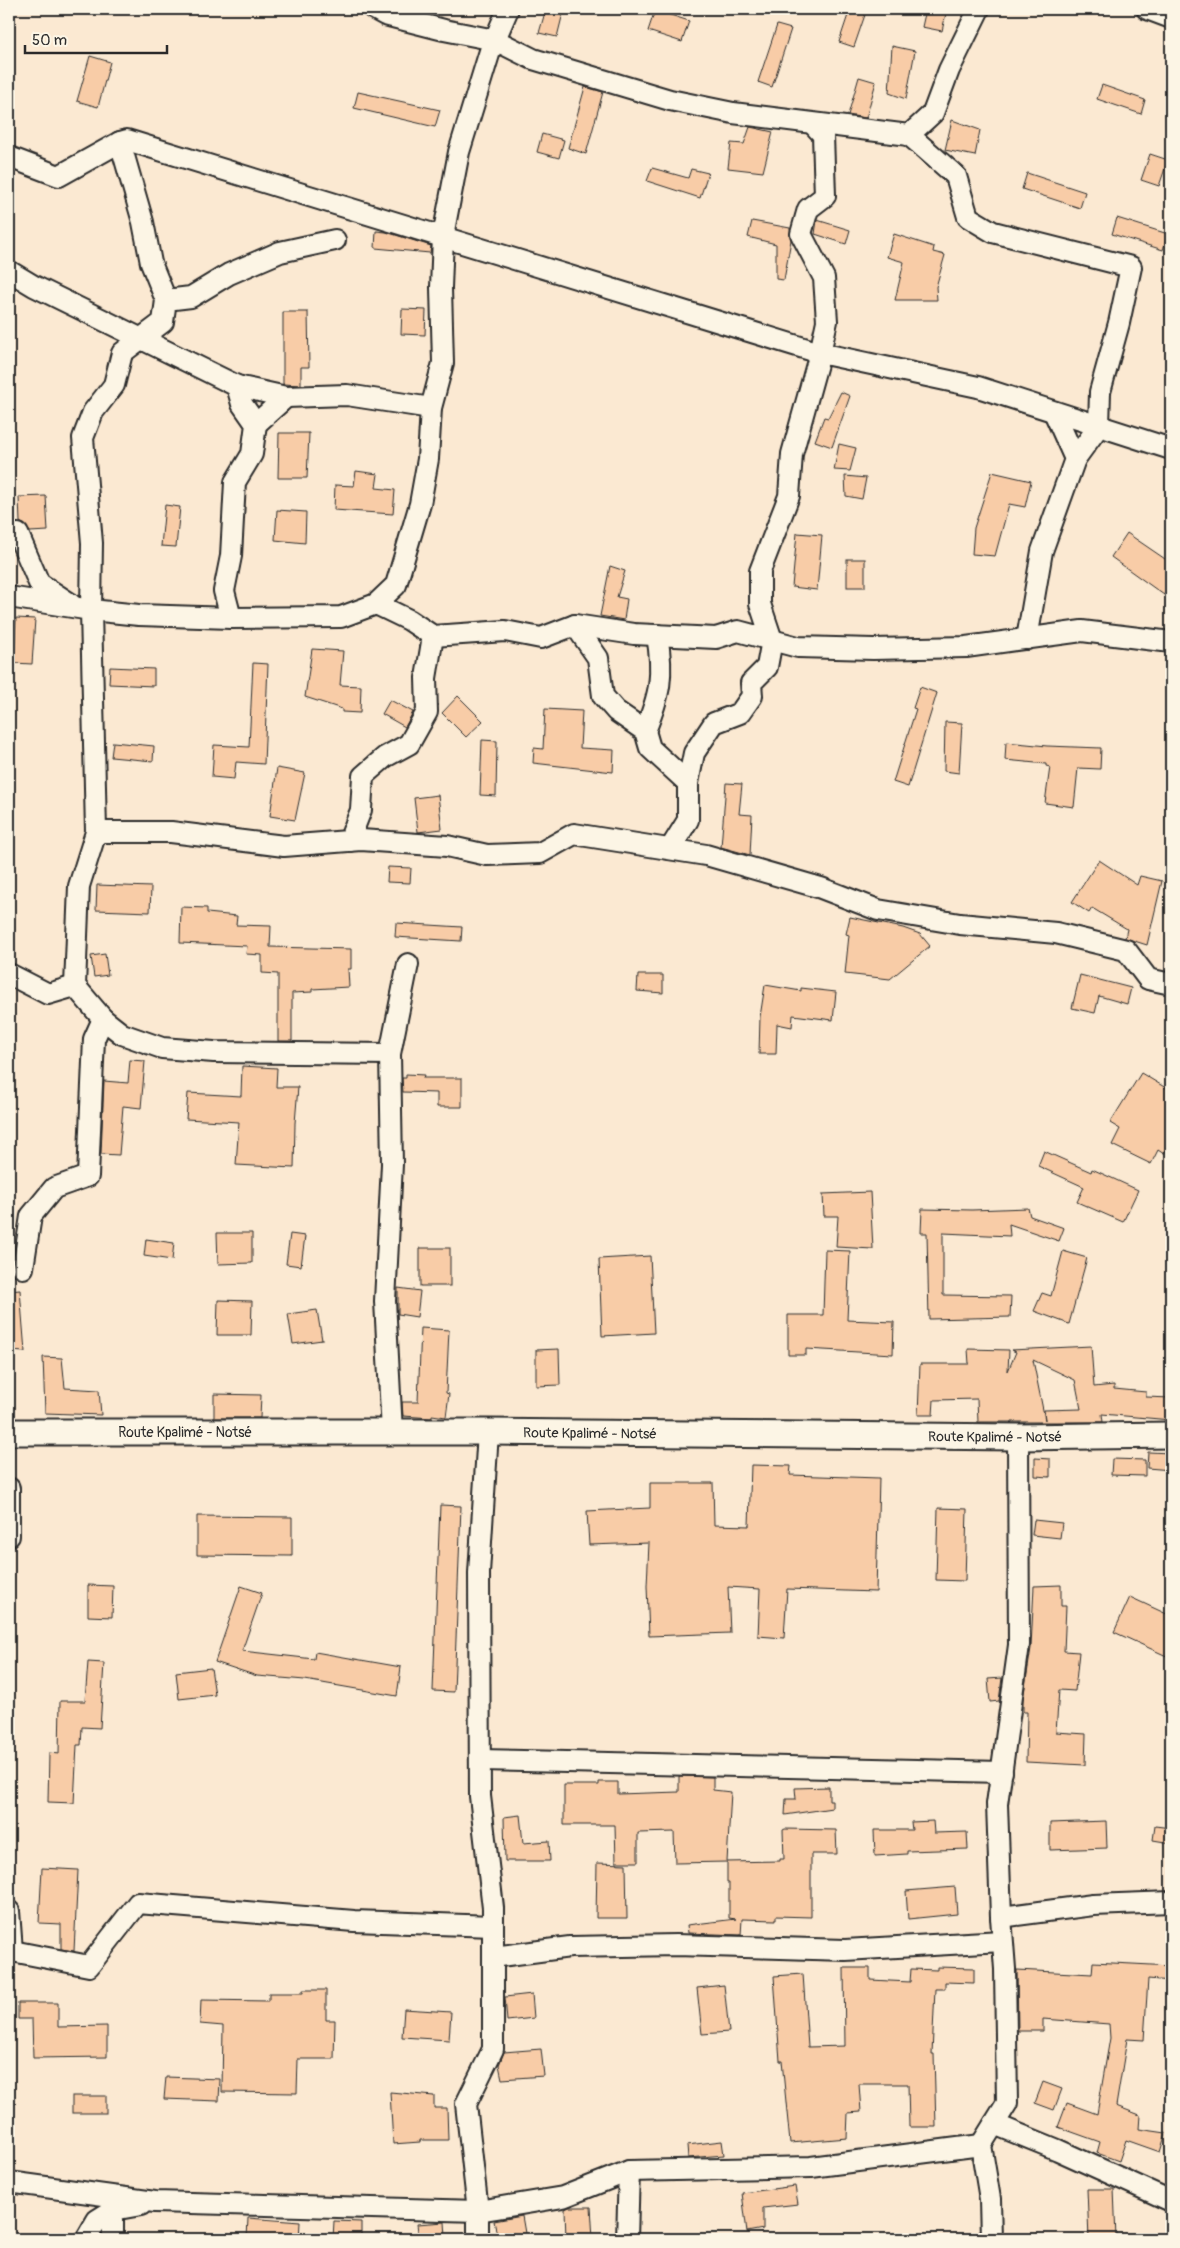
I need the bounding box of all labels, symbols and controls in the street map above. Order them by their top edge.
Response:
scale bar [25,22,168,54]
text: 50 m [32,31,67,50]
street label: Route Kpalimé - Notsé [118,1424,252,1441]
street label: Route Kpalimé - Notsé [523,1424,657,1443]
street label: Route Kpalimé - Notsé [928,1428,1062,1446]

